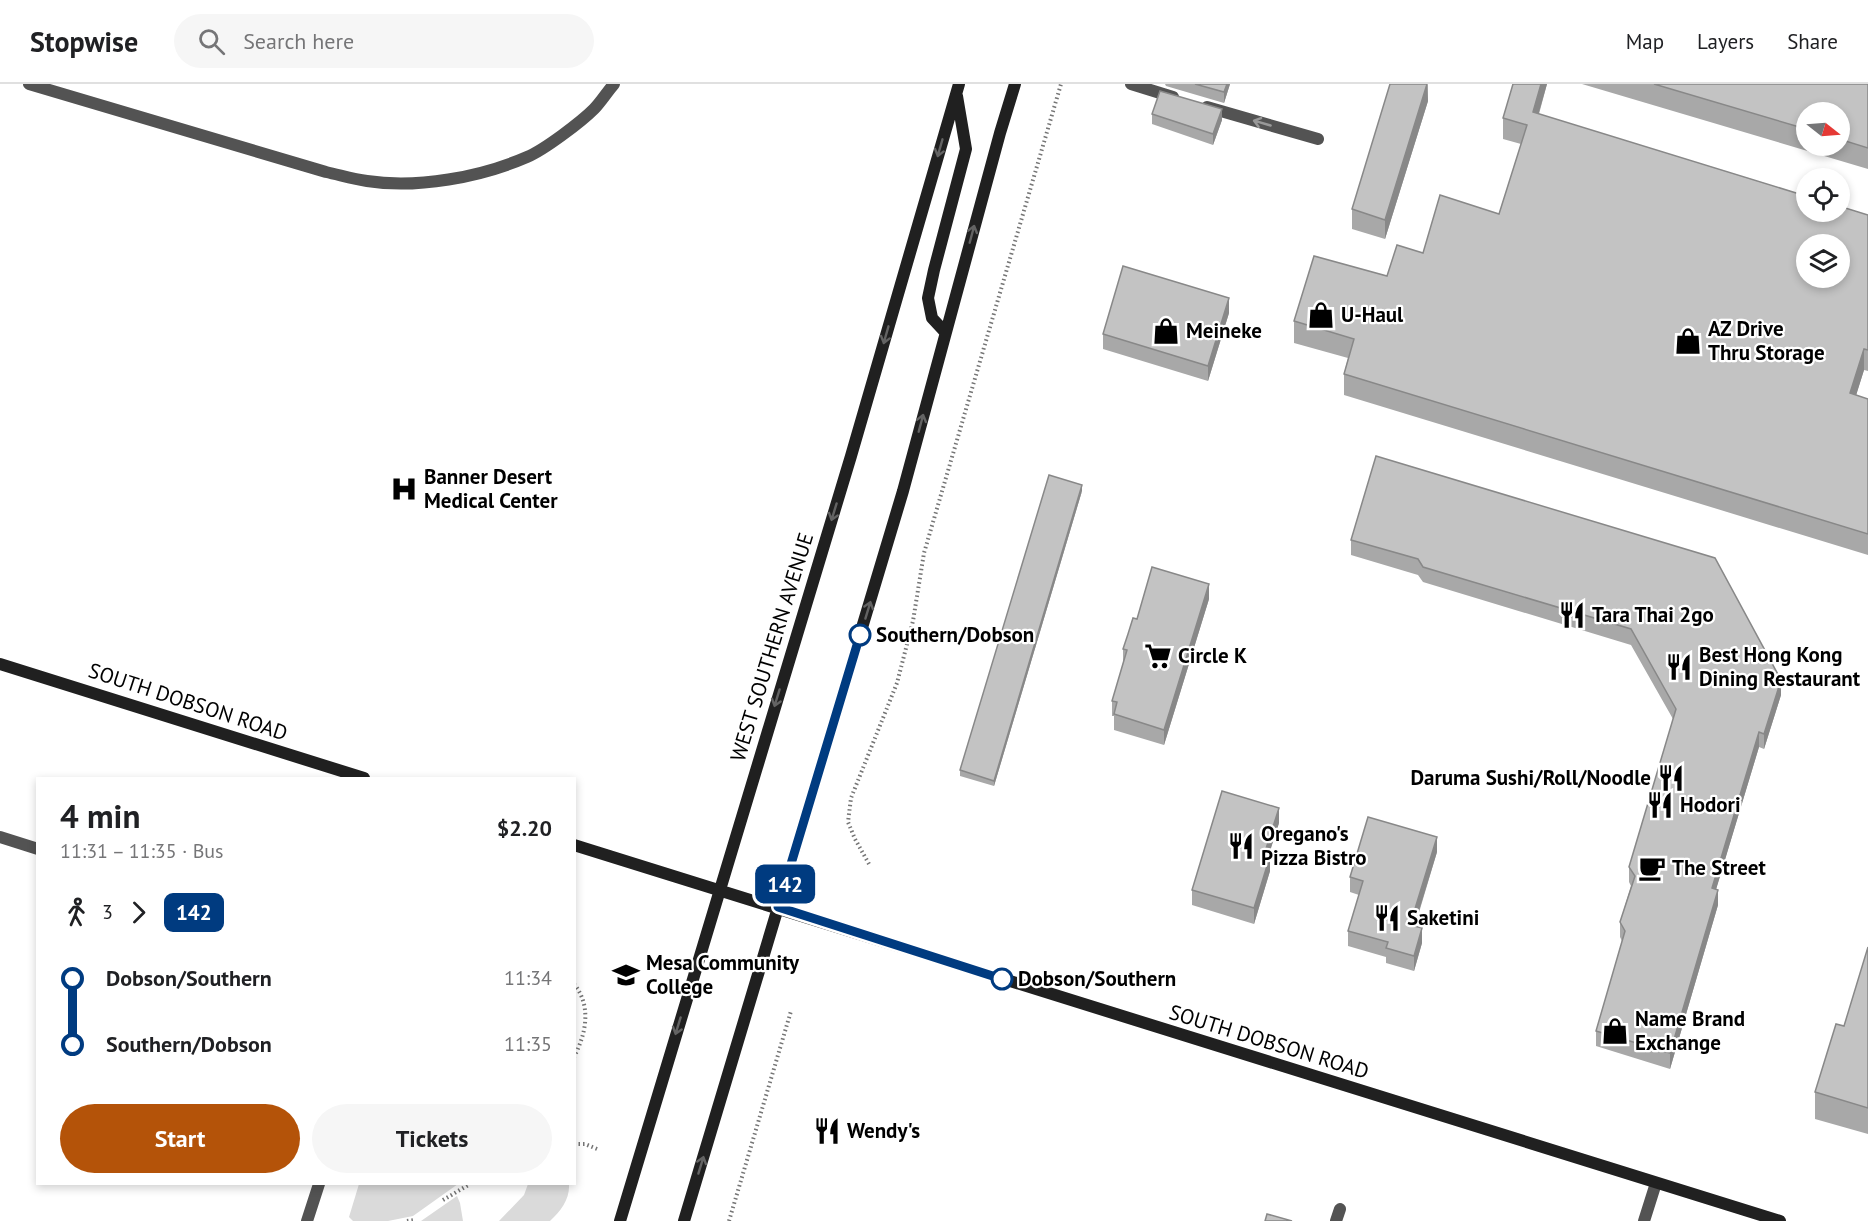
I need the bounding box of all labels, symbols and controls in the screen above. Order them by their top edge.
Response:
search box [174,14,594,68]
text: Stopwise [30,23,138,60]
icon: search [195,25,228,58]
text: Search here [243,27,354,55]
text: Map [1626,28,1664,55]
text: Layers [1697,28,1754,55]
text: Share [1787,28,1838,55]
north arrow [1796,102,1850,156]
map controls [1796,102,1850,288]
one-way arrow [1253,117,1272,128]
one-way arrow [934,138,945,157]
button: locate [1796,168,1850,222]
one-way arrow [967,225,978,244]
button: layers [1796,234,1850,288]
shop icon: U-Haul [1306,300,1336,330]
place label: U-Haul [1341,301,1404,328]
place label: AZ Drive Thru Storage [1708,315,1825,366]
shop icon: Meineke [1151,316,1181,346]
place label: Meineke [1186,317,1262,344]
one-way arrow [880,325,891,344]
shop icon: AZ Drive Thru Storage [1673,326,1703,356]
one-way arrow [916,413,928,432]
place label: Banner Desert Medical Center [424,463,558,514]
hospital icon: Banner Desert Medical Center [389,474,419,504]
one-way arrow [828,502,839,521]
street label: WEST SOUTHERN AVENUE [724,529,819,764]
restaurant icon: Tara Thai 2go [1557,600,1587,630]
one-way arrow [863,601,874,620]
place label: Tara Thai 2go [1592,601,1714,628]
place label: Southern/Dobson [876,621,1034,648]
marker: Southern/Dobson [849,624,871,646]
supermarket icon: Circle K [1143,641,1173,671]
place label: Best Hong Kong Dining Restaurant [1699,641,1861,692]
place label: Circle K [1178,642,1247,669]
restaurant icon: Best Hong Kong Dining Restaurant [1664,652,1694,682]
street label: SOUTH DOBSON ROAD [85,657,291,746]
one-way arrow [771,688,782,707]
restaurant icon: Daruma Sushi/Roll/Noodle [1656,763,1686,793]
place label: Daruma Sushi/Roll/Noodle [1410,764,1651,791]
restaurant icon: Hodori [1645,790,1675,820]
place label: Hodori [1680,791,1741,818]
text: 4 min [60,794,141,837]
text: $2.20 [497,814,552,842]
place label: Oregano's Pizza Bistro [1261,820,1367,871]
restaurant icon: Oregano's Pizza Bistro [1226,831,1256,861]
text: 11:31 – 11:35 · Bus [60,838,224,864]
cafe icon: The Street [1637,853,1667,883]
place label: The Street [1672,854,1766,881]
line badge: 142 [750,864,820,904]
text: 142 [767,871,803,898]
icon: walk [60,896,93,929]
icon: forward [122,896,155,929]
text: 3 [102,899,113,925]
text: 142 [176,899,212,926]
restaurant icon: Saketini [1372,903,1402,933]
place label: Saketini [1407,904,1479,931]
place label: Mesa Community College [646,949,800,1000]
school or university icon: Mesa Community College [611,960,641,990]
text: Dobson/Southern [106,964,272,992]
text: 11:34 [504,965,552,991]
place label: Dobson/Southern [1018,965,1176,992]
marker: Dobson/Southern [991,968,1013,990]
street label: SOUTH DOBSON ROAD [1166,998,1372,1085]
place label: Name Brand Exchange [1635,1005,1745,1056]
one-way arrow [672,1016,683,1035]
shop icon: Name Brand Exchange [1600,1016,1630,1046]
text: Southern/Dobson [106,1030,272,1058]
text: 11:35 [504,1031,552,1057]
button: Start [60,1104,300,1173]
button: Tickets [312,1104,552,1173]
restaurant icon: Wendy's [812,1116,842,1146]
place label: Wendy's [847,1117,920,1144]
one-way arrow [696,1156,707,1175]

